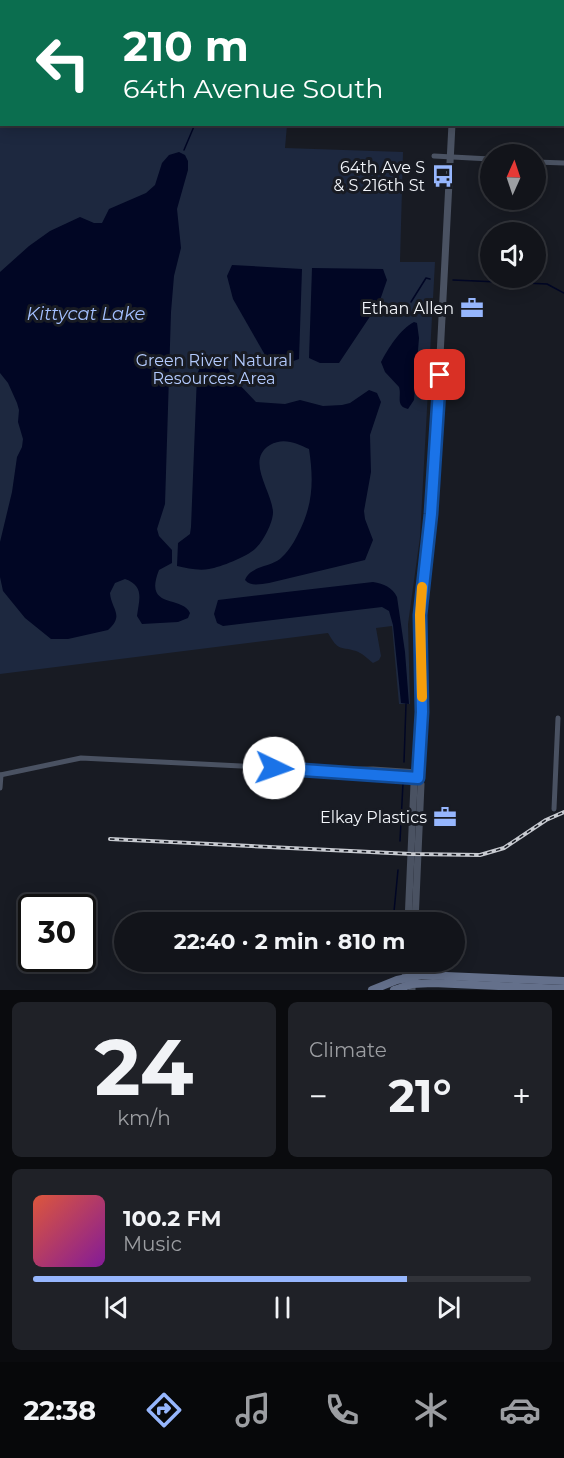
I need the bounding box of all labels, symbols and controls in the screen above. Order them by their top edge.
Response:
text: 210 m [123,20,249,72]
icon: left [24,24,102,102]
text: 64th Avenue South [123,72,383,105]
north arrow [480,144,546,210]
map controls [480,144,546,288]
place label: 64th Ave S & S 216th St [334,158,425,195]
bus stop icon: 64th Ave S & S 216th St [430,163,456,189]
button: sound [480,222,546,288]
office icon: Ethan Allen [459,295,485,321]
place label: Ethan Allen [361,299,454,318]
water label: Kittycat Lake [27,303,146,325]
pin [414,349,465,400]
park label: Green River Natural Resources Area [136,351,292,388]
icon: arrive [423,358,456,391]
position arrow [242,736,306,800]
office icon: Elkay Plastics [432,804,458,830]
place label: Elkay Plastics [320,808,427,827]
speed limit sign: 30 [18,894,96,972]
text: 22:40 · 2 min · 810 m [174,928,405,955]
text: 24 [95,1019,193,1115]
text: Climate [309,1038,387,1062]
text: 21° [388,1068,452,1123]
text: − [309,1076,328,1116]
text: + [512,1076,531,1116]
text: km/h [117,1106,171,1130]
text: 100.2 FM [123,1205,221,1232]
text: Music [123,1232,182,1256]
icon: previous [100,1291,133,1324]
icon: pause [266,1291,299,1324]
icon: next [432,1291,465,1324]
icon: directions [143,1389,185,1431]
icon: music [232,1389,274,1431]
icon: phone [321,1389,363,1431]
icon: climate [410,1389,452,1431]
icon: car [499,1389,541,1431]
text: 22:38 [23,1394,96,1427]

